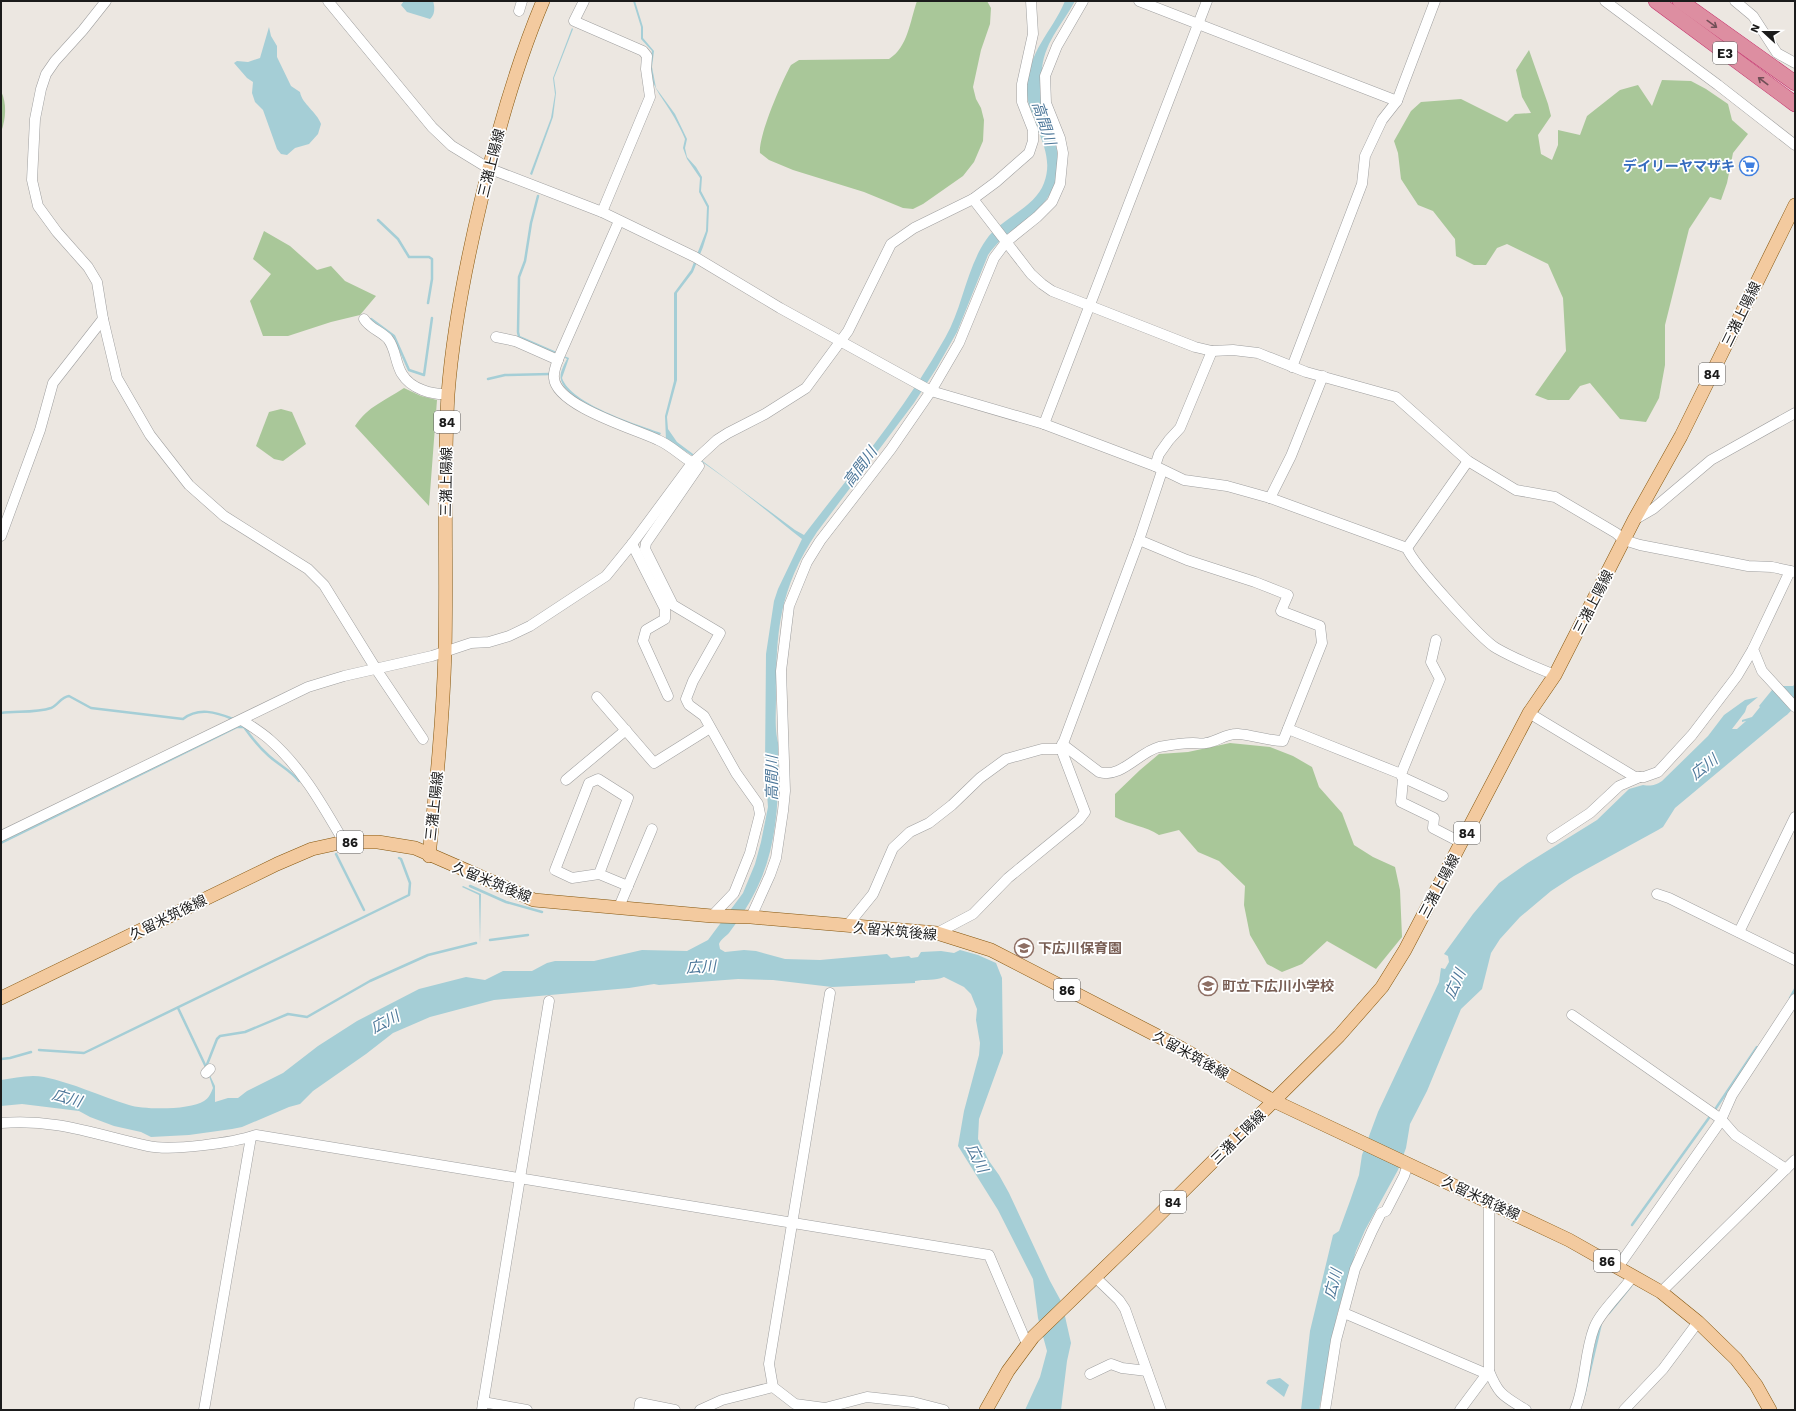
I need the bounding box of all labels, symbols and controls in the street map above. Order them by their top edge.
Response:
north arrow [1744,12,1784,52]
one-way arrow [1706,20,1717,28]
text: N [1748,22,1763,35]
road number: E3 [1713,42,1737,64]
one-way arrow [1758,77,1769,85]
water label: 高間川 [1028,99,1060,149]
street label: 三潴上陽線 [475,127,507,199]
supermarket icon: デイリーヤマザキ [1738,155,1760,177]
place label: デイリーヤマザキ [1623,158,1735,174]
street label: 三潴上陽線 [1718,279,1764,349]
road number: 84 [1699,363,1725,385]
road number: 84 [434,411,460,433]
water label: 高間川 [839,442,882,490]
street label: 三潴上陽線 [437,447,455,517]
street label: 三潴上陽線 [1570,567,1616,637]
water label: 広川 [1687,749,1723,783]
water label: 高間川 [763,754,781,801]
street label: 三潴上陽線 [422,770,446,842]
road number: 84 [1454,822,1480,844]
road number: 86 [337,831,363,853]
street label: 三潴上陽線 [1416,851,1462,921]
street label: 久留米筑後線 [450,859,534,905]
street label: 久留米筑後線 [127,891,209,943]
street label: 久留米筑後線 [852,919,938,943]
school or university icon: 下広川保育園 [1013,937,1035,959]
place label: 下広川保育園 [1038,940,1122,956]
water label: 広川 [686,957,718,977]
water label: 広川 [1441,965,1470,1001]
school or university icon: 町立下広川小学校 [1197,975,1219,997]
place label: 町立下広川小学校 [1222,978,1334,994]
road number: 86 [1054,979,1080,1001]
water label: 広川 [368,1006,404,1037]
street label: 久留米筑後線 [1150,1028,1232,1082]
water label: 広川 [50,1085,86,1111]
street label: 三潴上陽線 [1208,1107,1268,1167]
water label: 広川 [962,1141,993,1177]
street label: 久留米筑後線 [1440,1173,1522,1223]
road number: 84 [1160,1191,1186,1213]
road number: 86 [1594,1250,1620,1272]
water label: 広川 [1320,1265,1346,1301]

